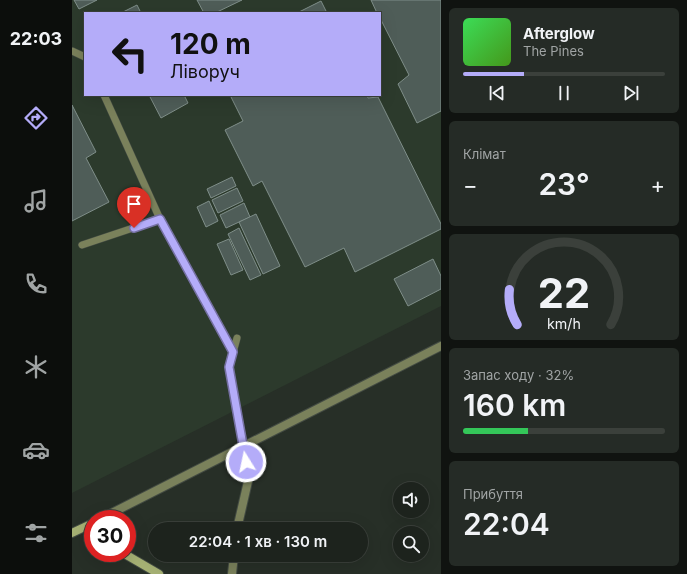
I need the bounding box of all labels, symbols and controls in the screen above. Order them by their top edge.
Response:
text: Afterglow [523,24,595,43]
text: 120 m [170,27,251,61]
text: 22:03 [10,28,62,49]
icon: left [104,28,156,80]
text: The Pines [523,43,584,59]
text: Ліворуч [170,61,240,82]
icon: previous [486,82,508,104]
icon: pause [553,82,575,104]
icon: next [620,82,642,104]
icon: directions [22,104,50,132]
text: Клімат [463,146,506,162]
text: 23° [538,166,590,202]
text: − [463,172,478,198]
text: + [650,172,665,198]
icon: music [22,187,50,215]
pin [117,187,151,228]
icon: arrive [123,193,145,215]
text: 22 [538,268,590,318]
icon: phone [22,270,50,298]
text: km/h [547,315,581,332]
icon: climate [22,353,50,381]
text: Запас ходу · 32% [463,367,574,383]
text: 160 km [463,387,566,423]
icon: car [22,436,50,464]
position arrow [225,441,267,483]
map controls [393,482,429,562]
button: sound [393,482,429,518]
text: Прибуття [463,486,523,502]
text: 22:04 [463,506,550,542]
speed limit sign: 30 [84,510,136,562]
icon: filters [22,519,50,547]
button: search [393,526,429,562]
text: 22:04 · 1 хв · 130 m [189,532,327,551]

